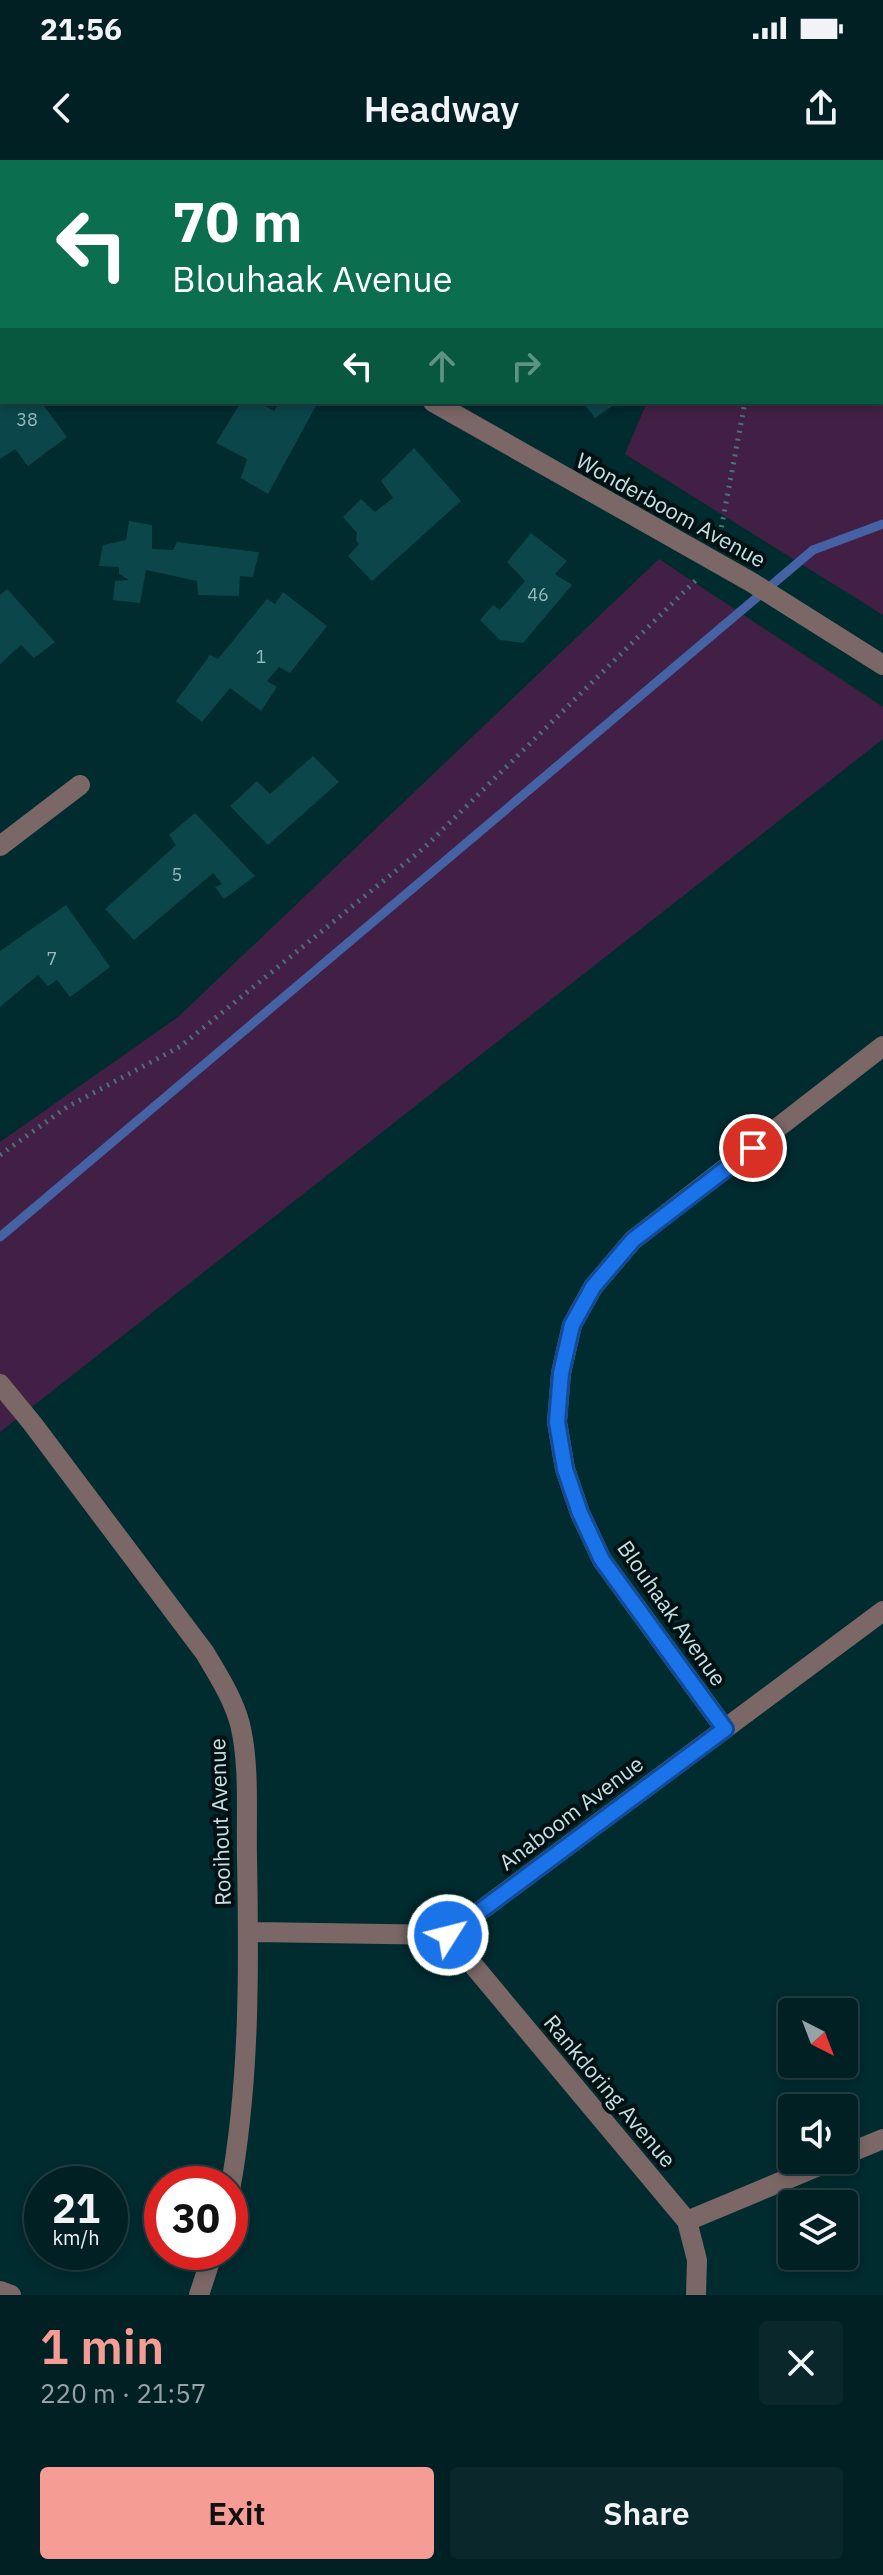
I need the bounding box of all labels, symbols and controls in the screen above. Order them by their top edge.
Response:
text: 21:56 [40,9,122,48]
text: Headway [364,85,519,132]
icon: back [40,86,84,130]
icon: share [799,86,843,130]
text: 70 m [172,185,302,257]
icon: left [40,192,144,296]
text: Blouhaak Avenue [172,255,452,302]
icon: left [336,344,380,388]
icon: ahead [420,344,464,388]
icon: right [504,344,548,388]
house number: 38 [16,408,38,431]
street label: Wonderboom Avenue [571,445,771,574]
house number: 46 [527,583,549,606]
house number: 1 [256,645,266,668]
house number: 5 [172,863,182,886]
house number: 7 [47,947,57,970]
pin [719,1114,787,1182]
icon: arrive [731,1126,775,1170]
street label: Blouhaak Avenue [611,1534,733,1691]
street label: Rooihout Avenue [202,1738,237,1906]
street label: Anaboom Avenue [493,1749,649,1876]
position arrow [406,1893,490,1977]
north arrow [778,1998,858,2078]
map controls [778,1998,858,2270]
street label: Rankdoring Avenue [538,2008,683,2173]
button: sound [778,2094,858,2174]
speed limit sign: 30 [144,2166,248,2270]
text: 21 [52,2182,100,2234]
button: layers [778,2190,858,2270]
text: km/h [52,2224,100,2251]
text: 1 min [40,2315,164,2377]
button: close [759,2321,843,2405]
text: 220 m · 21:57 [40,2376,206,2410]
button: Exit [40,2467,434,2559]
button: Share [450,2467,843,2559]

